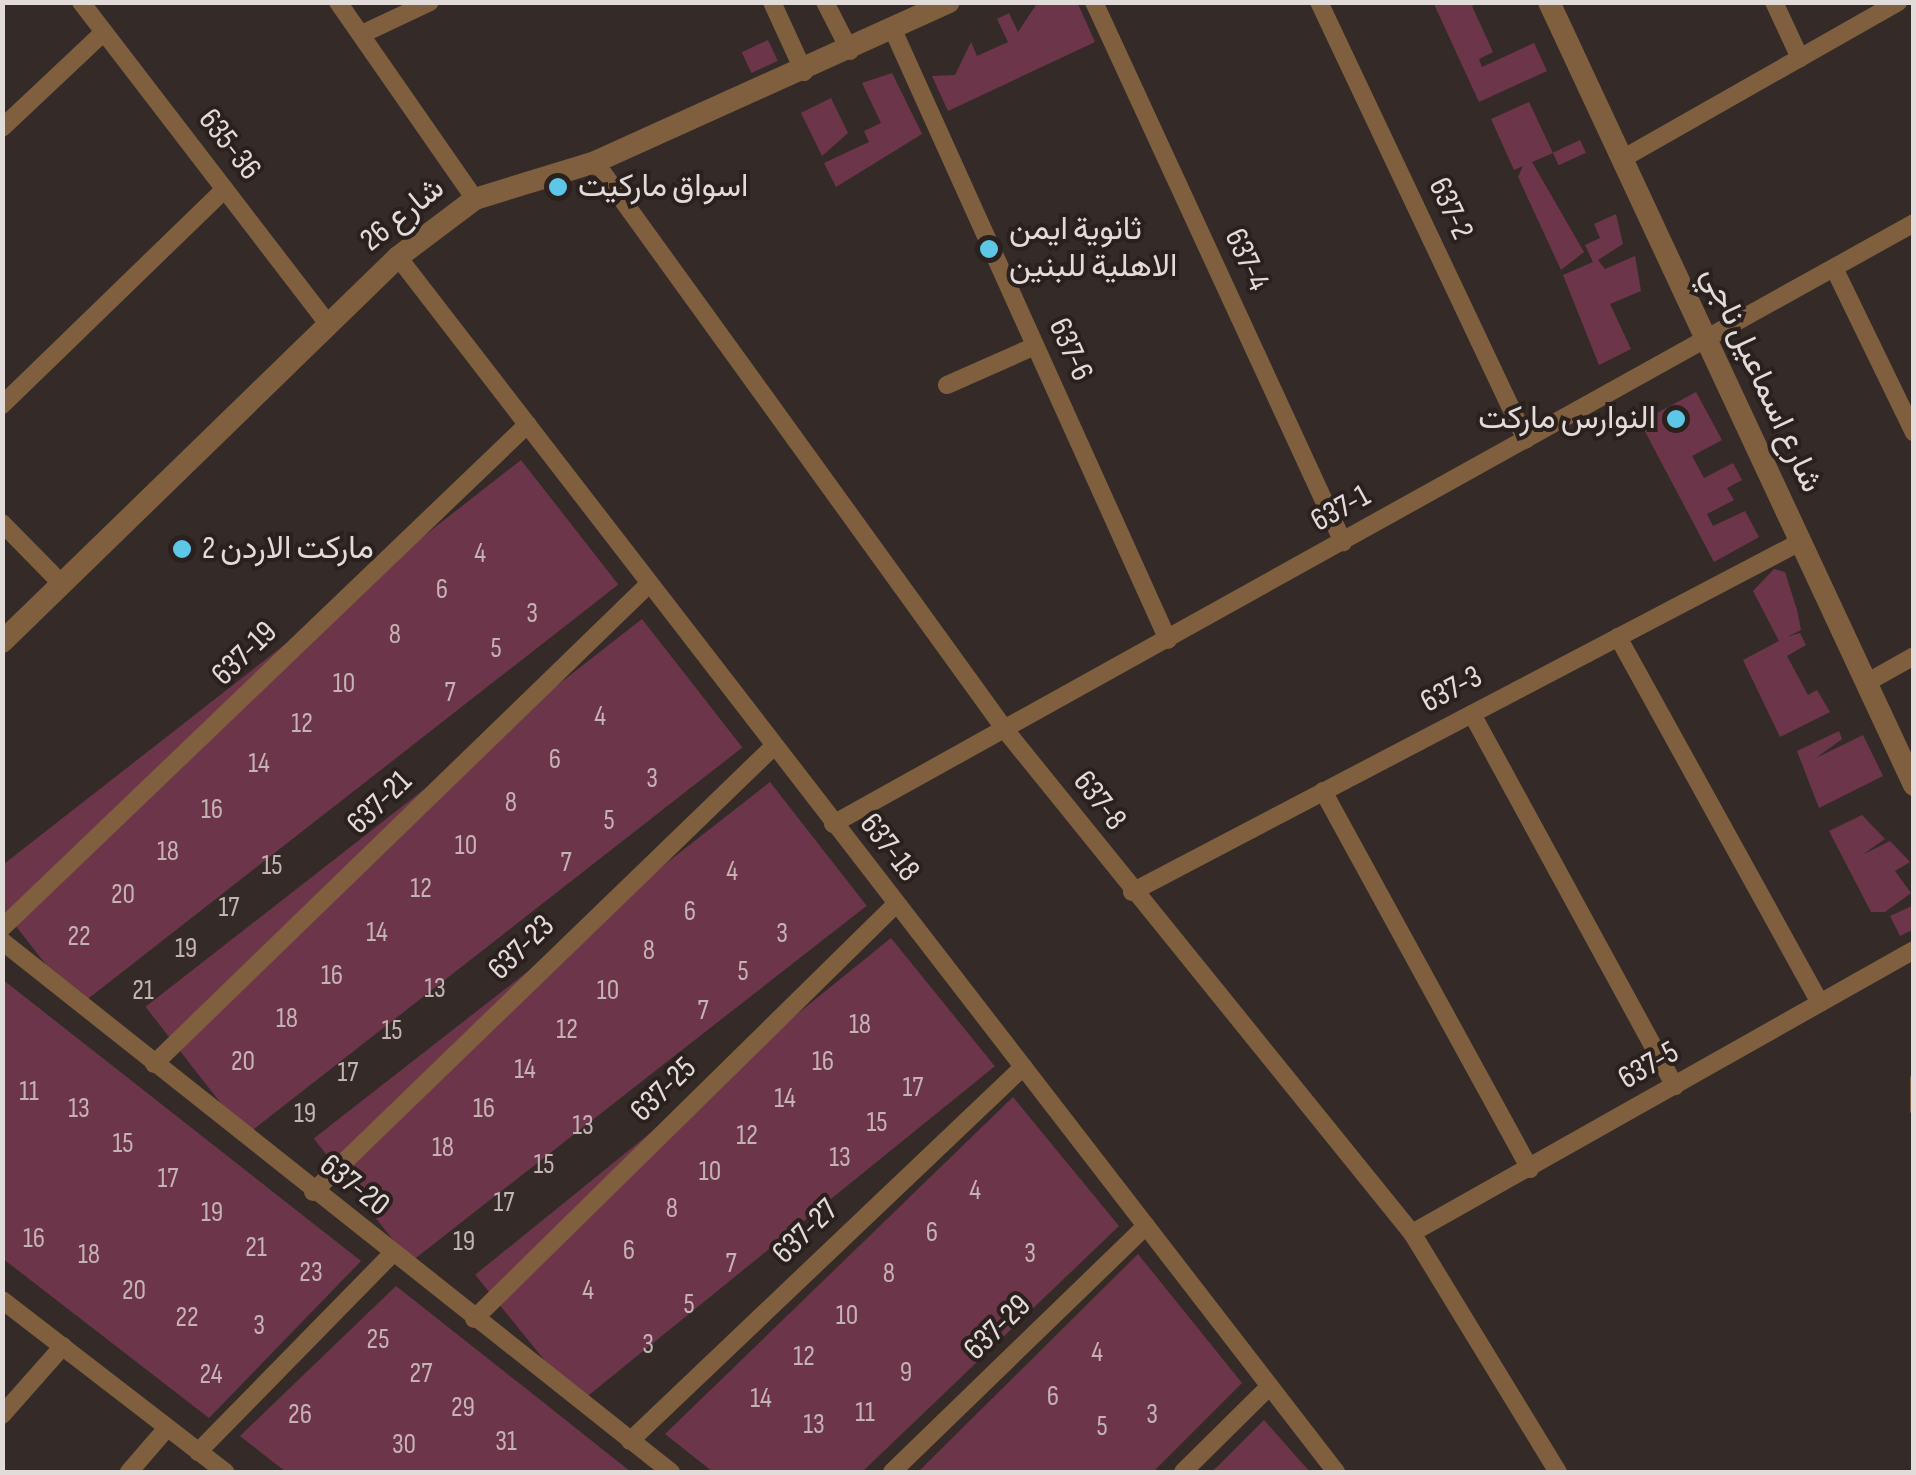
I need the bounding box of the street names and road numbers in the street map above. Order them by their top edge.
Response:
street label: 635-36 [189,102,269,188]
street label: شارع 26 [353,170,453,260]
street label: 637-2 [1419,172,1481,246]
street label: 637-4 [1215,223,1277,297]
street label: شارع اسماعيل ناجي [1692,261,1830,499]
street label: 637-6 [1039,313,1101,387]
street label: 637-1 [1305,477,1377,541]
street label: 637-19 [204,614,286,694]
street label: 637-3 [1415,658,1489,722]
street label: 637-21 [340,763,420,843]
street label: 637-8 [1064,764,1134,838]
street label: 637-18 [851,806,927,890]
street label: 637-23 [481,907,563,989]
street label: 637-5 [1612,1034,1686,1098]
street label: 637-25 [623,1050,705,1130]
street label: 637-20 [312,1147,396,1225]
street label: 637-27 [765,1192,847,1272]
street label: 637-29 [957,1287,1039,1369]

